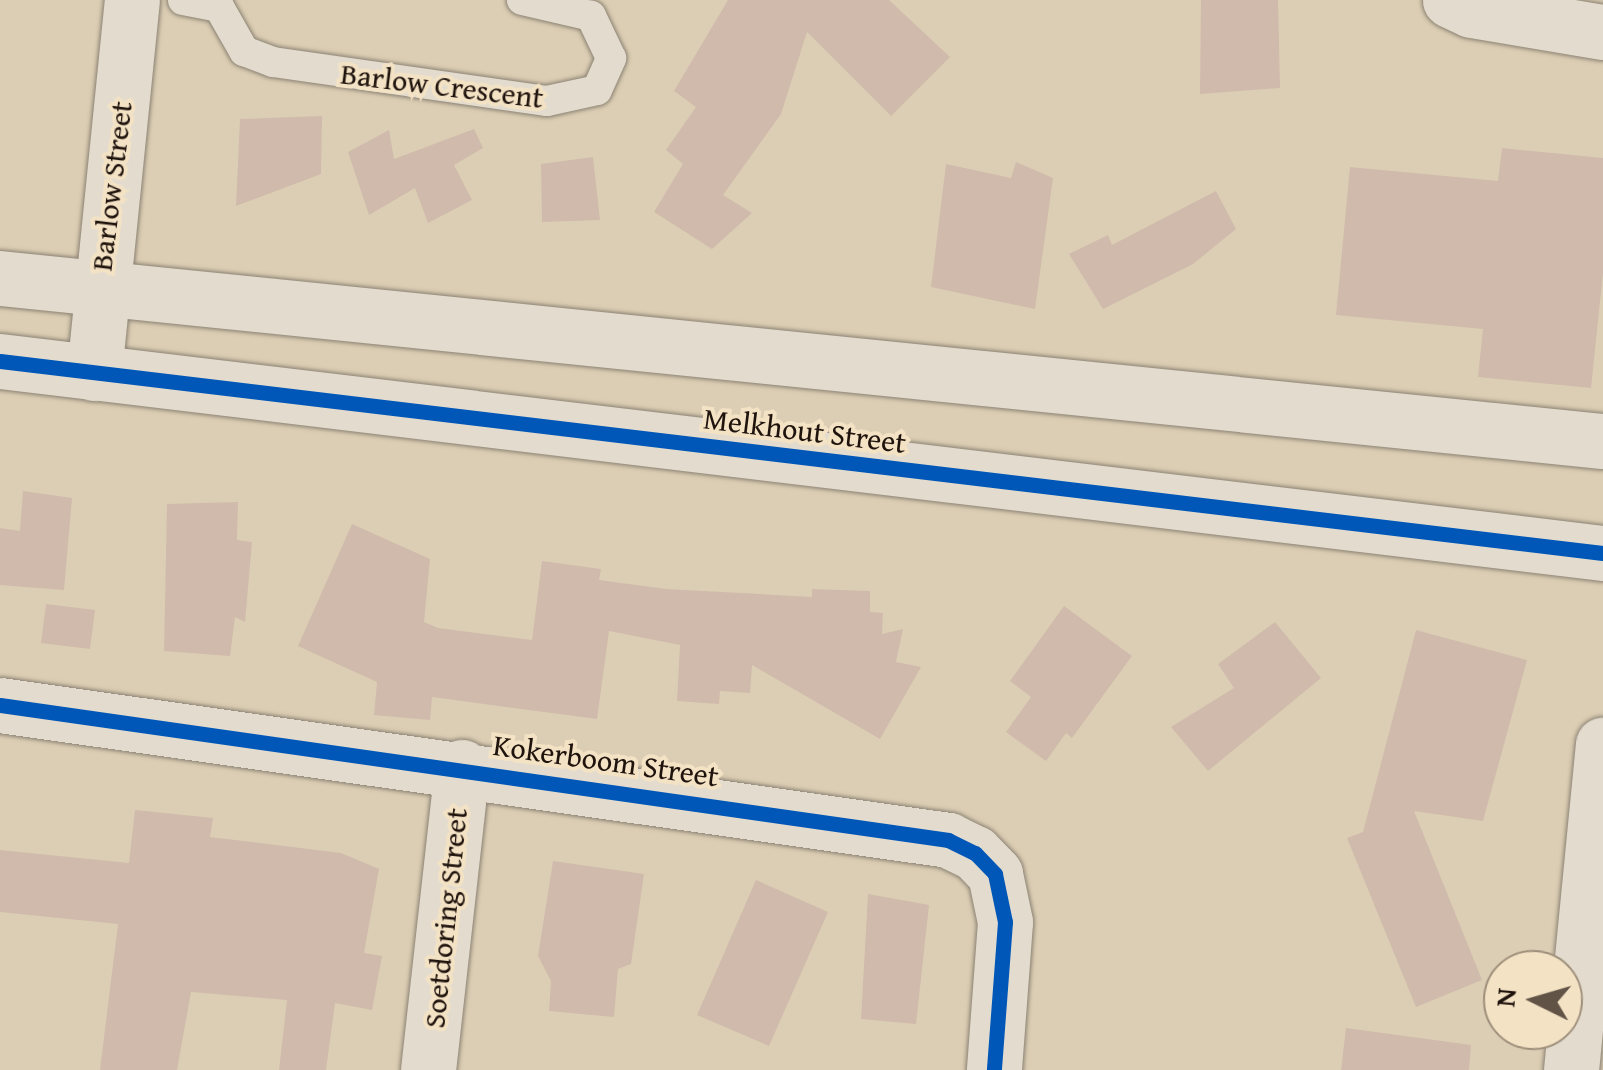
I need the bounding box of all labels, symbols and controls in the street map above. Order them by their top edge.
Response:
street label: Barlow Crescent [339,55,545,115]
street label: Barlow Street [83,99,139,273]
street label: Melkhout Street [702,400,908,460]
street label: Kokerboom Street [491,726,721,794]
street label: Soetdoring Street [416,806,474,1030]
north arrow [1483,950,1583,1050]
text: N [1483,986,1526,1009]

